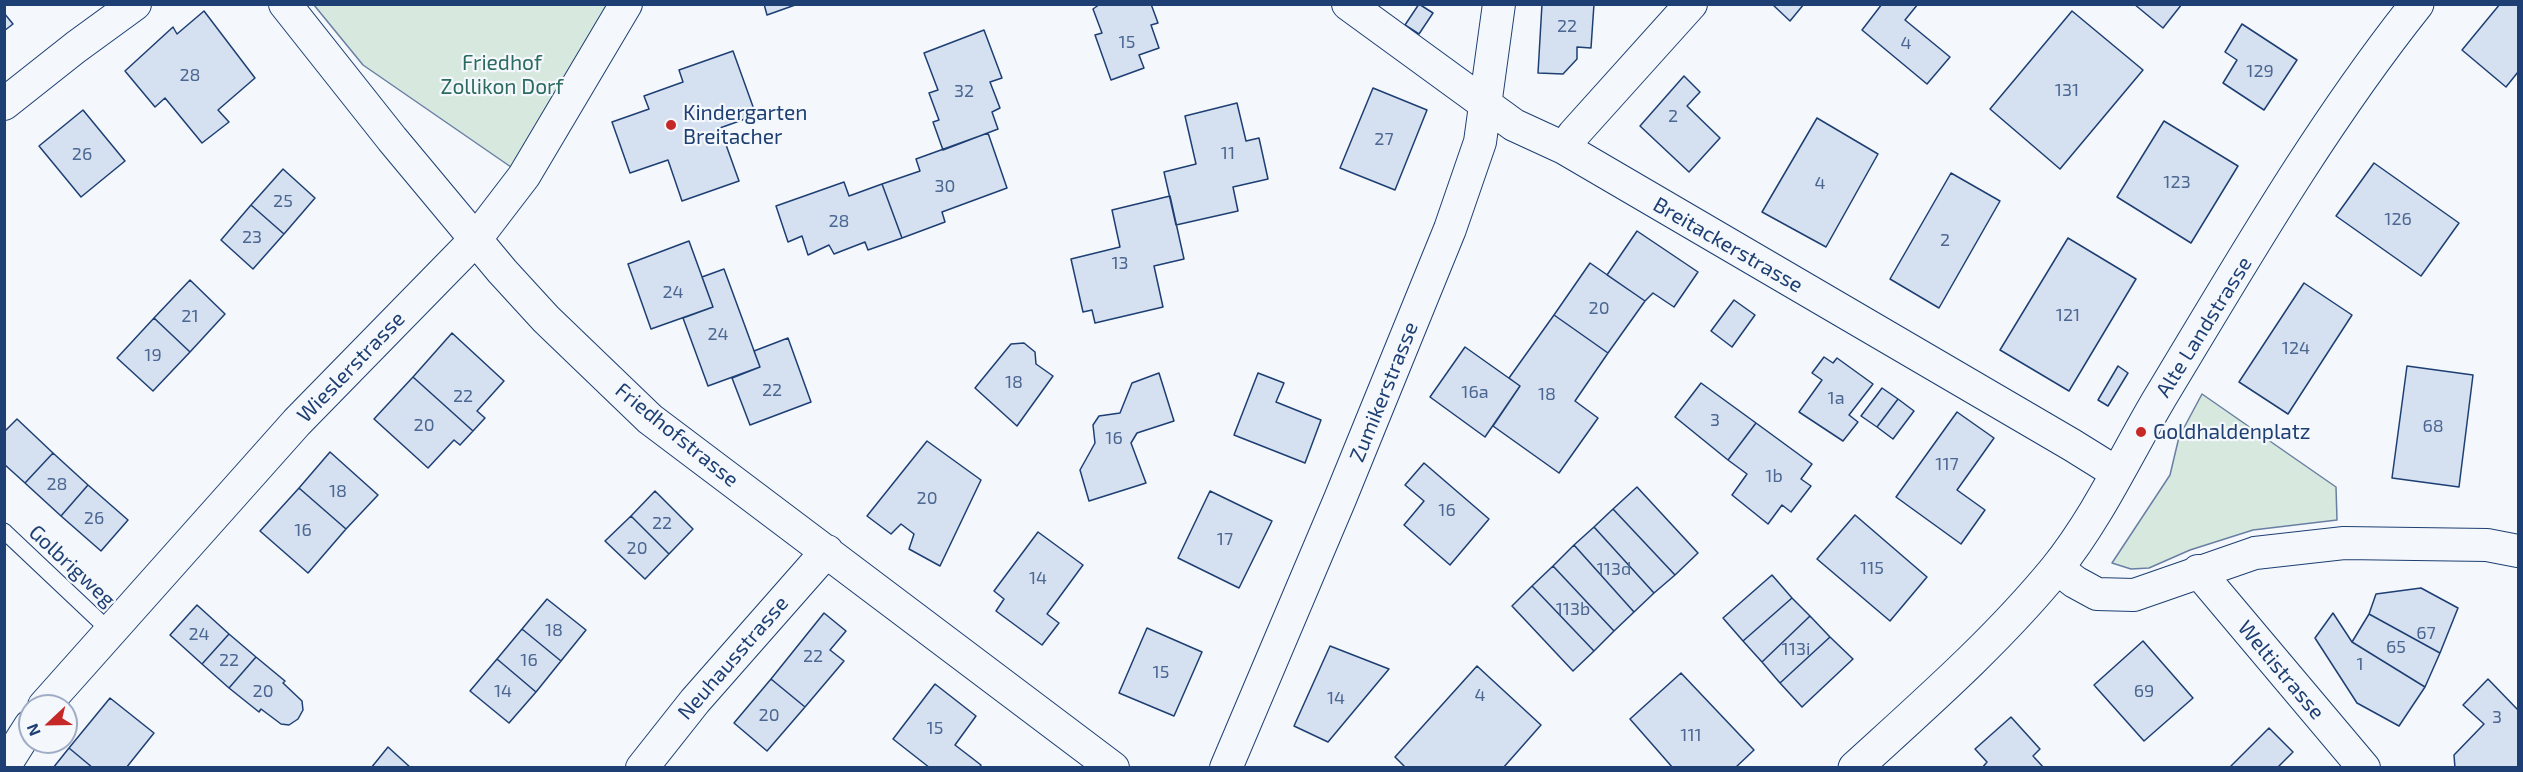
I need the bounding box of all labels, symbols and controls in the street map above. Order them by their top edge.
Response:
house number: 22 [1557,15,1577,37]
house number: 15 [1119,31,1135,53]
house number: 4 [1900,32,1912,54]
park label: Friedhof Zollikon Dorf [441,50,563,100]
house number: 129 [2246,60,2274,82]
house number: 28 [179,64,201,86]
house number: 131 [2055,79,2079,101]
house number: 32 [954,80,974,102]
place label: Kindergarten Breitacher [683,100,808,150]
house number: 2 [1668,105,1678,127]
marker: Kindergarten Breitacher [664,118,678,132]
house number: 27 [1374,128,1394,150]
house number: 11 [1221,142,1235,164]
house number: 26 [72,143,92,165]
house number: 123 [2163,171,2191,193]
house number: 4 [1814,172,1826,194]
house number: 30 [935,175,955,197]
house number: 25 [273,190,293,212]
street label: Breitackerstrasse [1649,192,1807,298]
house number: 126 [2384,208,2412,230]
house number: 28 [828,210,850,232]
house number: 23 [242,226,262,248]
house number: 2 [1940,229,1950,251]
house number: 13 [1111,252,1129,274]
street label: Alte Landstrasse [2151,252,2257,402]
house number: 24 [662,281,684,303]
house number: 20 [1589,297,1609,319]
house number: 121 [2056,304,2080,326]
house number: 21 [181,305,199,327]
street label: Wieslerstrasse [292,306,410,428]
street label: Zumikerstrasse [1344,318,1424,466]
house number: 24 [707,323,729,345]
house number: 124 [2282,337,2310,359]
house number: 19 [144,344,162,366]
house number: 18 [1005,371,1023,393]
street label: Friedhofstrasse [610,378,744,492]
house number: 22 [762,379,782,401]
house number: 16a [1461,381,1489,403]
house number: 18 [1538,383,1556,405]
house number: 22 [453,385,473,407]
house number: 1a [1827,387,1845,409]
house number: 3 [1710,409,1720,431]
house number: 20 [414,414,434,436]
house number: 68 [2422,415,2444,437]
place label: Goldhaldenplatz [2153,419,2311,445]
marker: Goldhaldenplatz [2134,425,2148,439]
house number: 16 [1105,427,1123,449]
house number: 117 [1935,453,1959,475]
house number: 1b [1765,465,1783,487]
house number: 28 [46,473,68,495]
house number: 18 [329,480,347,502]
house number: 20 [917,487,937,509]
house number: 16 [1438,499,1456,521]
house number: 26 [84,507,104,529]
house number: 22 [652,512,672,534]
house number: 16 [294,519,312,541]
street label: Golbrigweg [24,520,120,612]
house number: 17 [1217,528,1233,550]
house number: 20 [627,537,647,559]
house number: 115 [1860,557,1884,579]
house number: 113d [1597,558,1631,580]
house number: 14 [1029,567,1047,589]
street label: Neuhausstrasse [672,591,794,725]
house number: 113b [1556,598,1590,620]
street label: Weltistrasse [2232,615,2330,725]
house number: 18 [545,619,563,641]
house number: 67 [2416,622,2436,644]
house number: 24 [188,623,210,645]
house number: 65 [2386,636,2406,658]
house number: 113i [1782,638,1810,660]
house number: 22 [803,645,823,667]
house number: 22 [219,649,239,671]
house number: 16 [520,649,538,671]
house number: 1 [2356,653,2364,675]
house number: 15 [1153,661,1169,683]
house number: 20 [253,680,273,702]
house number: 14 [494,680,512,702]
house number: 69 [2134,680,2154,702]
house number: 4 [1474,684,1486,706]
house number: 14 [1327,687,1345,709]
north arrow [18,694,78,754]
house number: 20 [759,704,779,726]
house number: 3 [2492,706,2502,728]
house number: 15 [927,717,943,739]
text: N [22,721,44,739]
house number: 111 [1680,724,1702,746]

